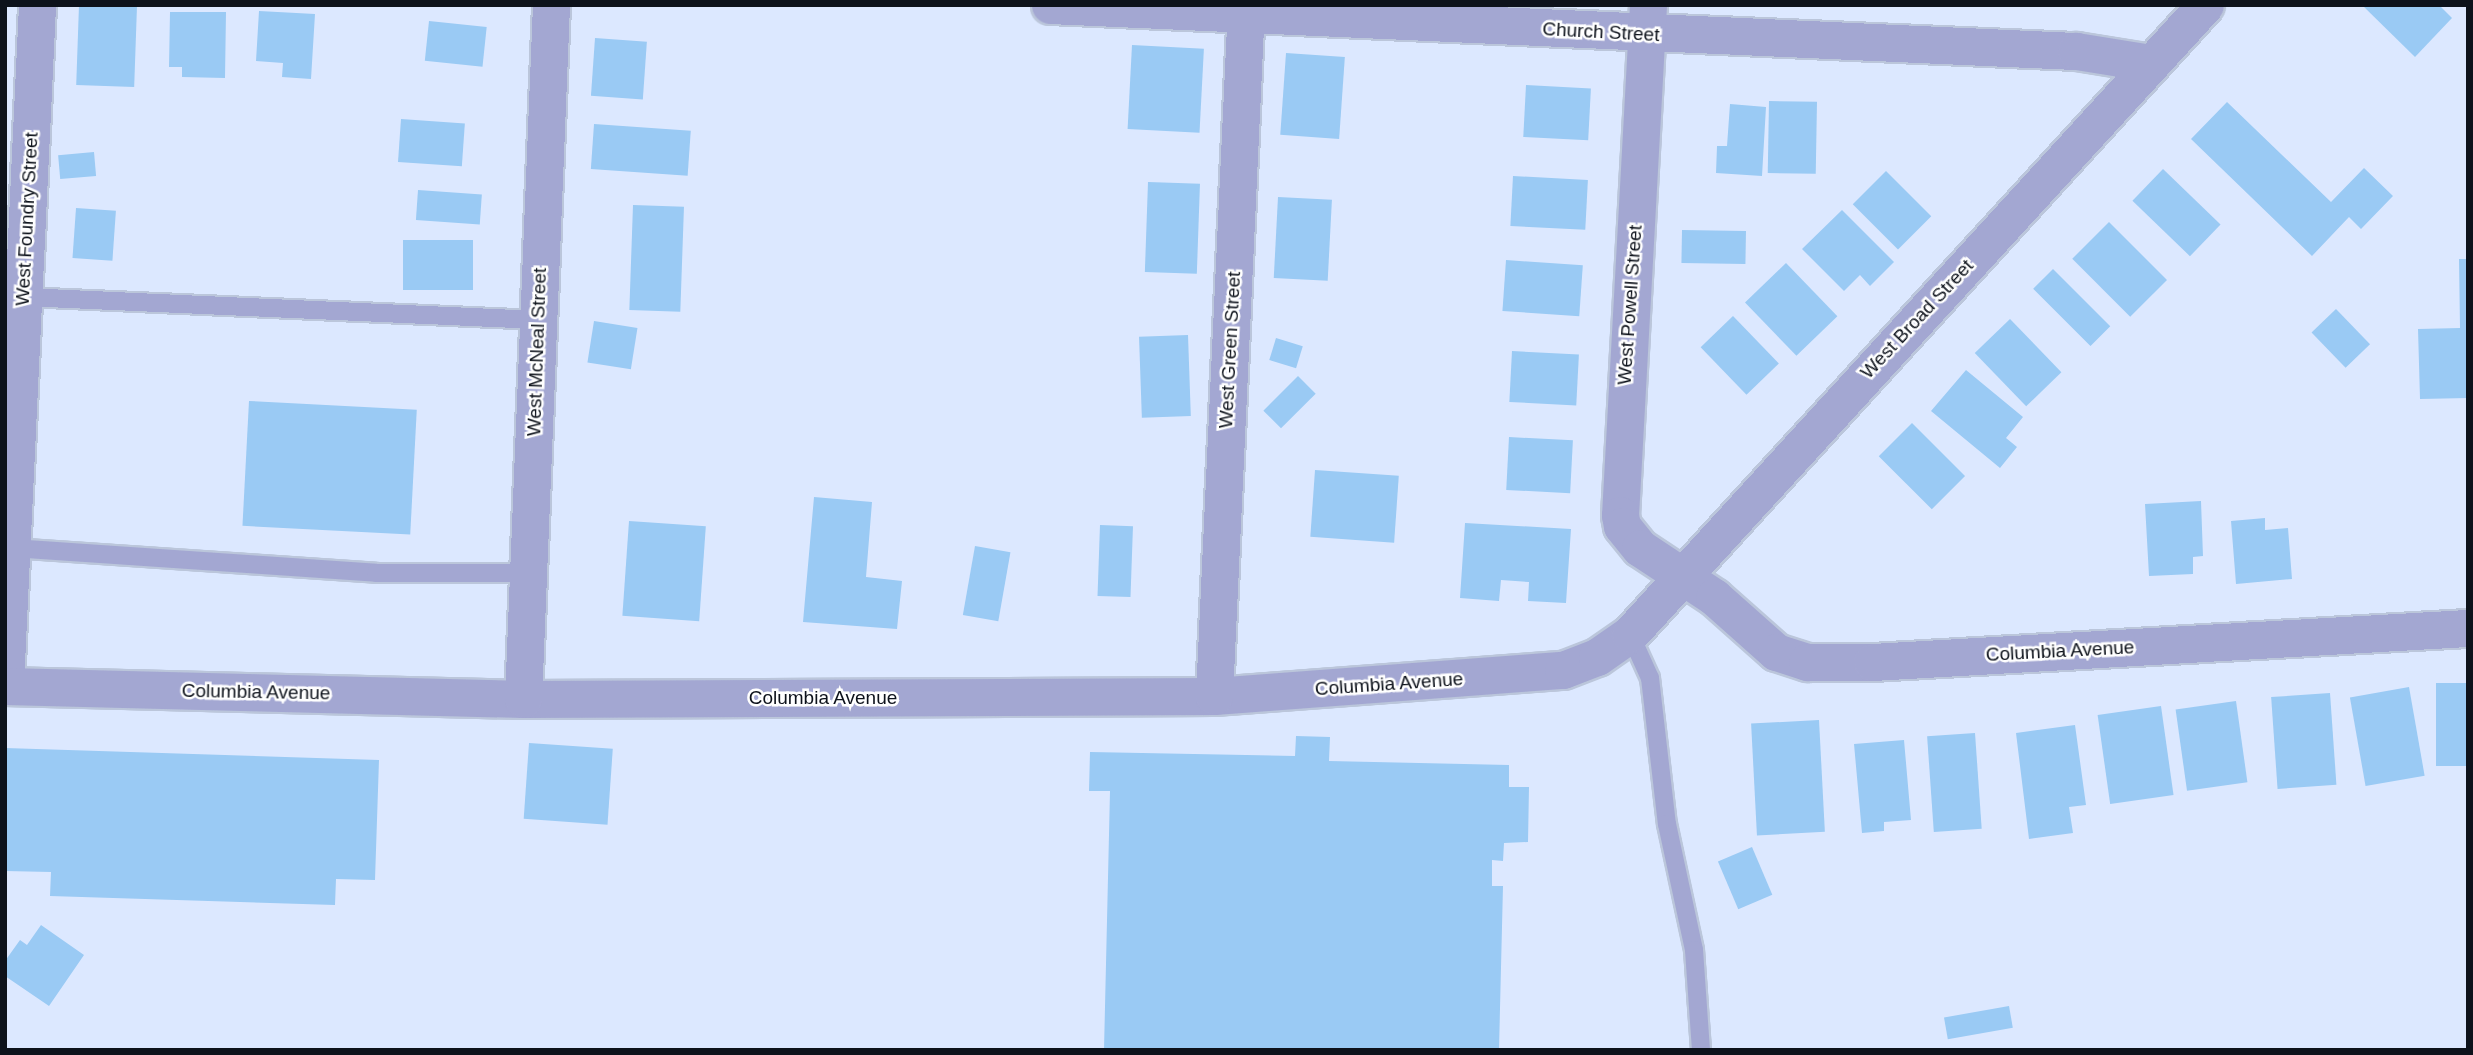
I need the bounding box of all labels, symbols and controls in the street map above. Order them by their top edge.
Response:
street label: Church Street [1542,18,1660,46]
street label: West Foundry Street [11,132,43,306]
street label: West Powell Street [1613,224,1647,386]
street label: West Broad Street [1856,255,1978,383]
street label: West McNeal Street [523,267,551,437]
street label: West Green Street [1215,271,1245,429]
street label: Columbia Avenue [1985,636,2135,666]
street label: Columbia Avenue [1314,667,1464,701]
street label: Columbia Avenue [181,679,331,705]
street label: Columbia Avenue [748,687,898,709]

